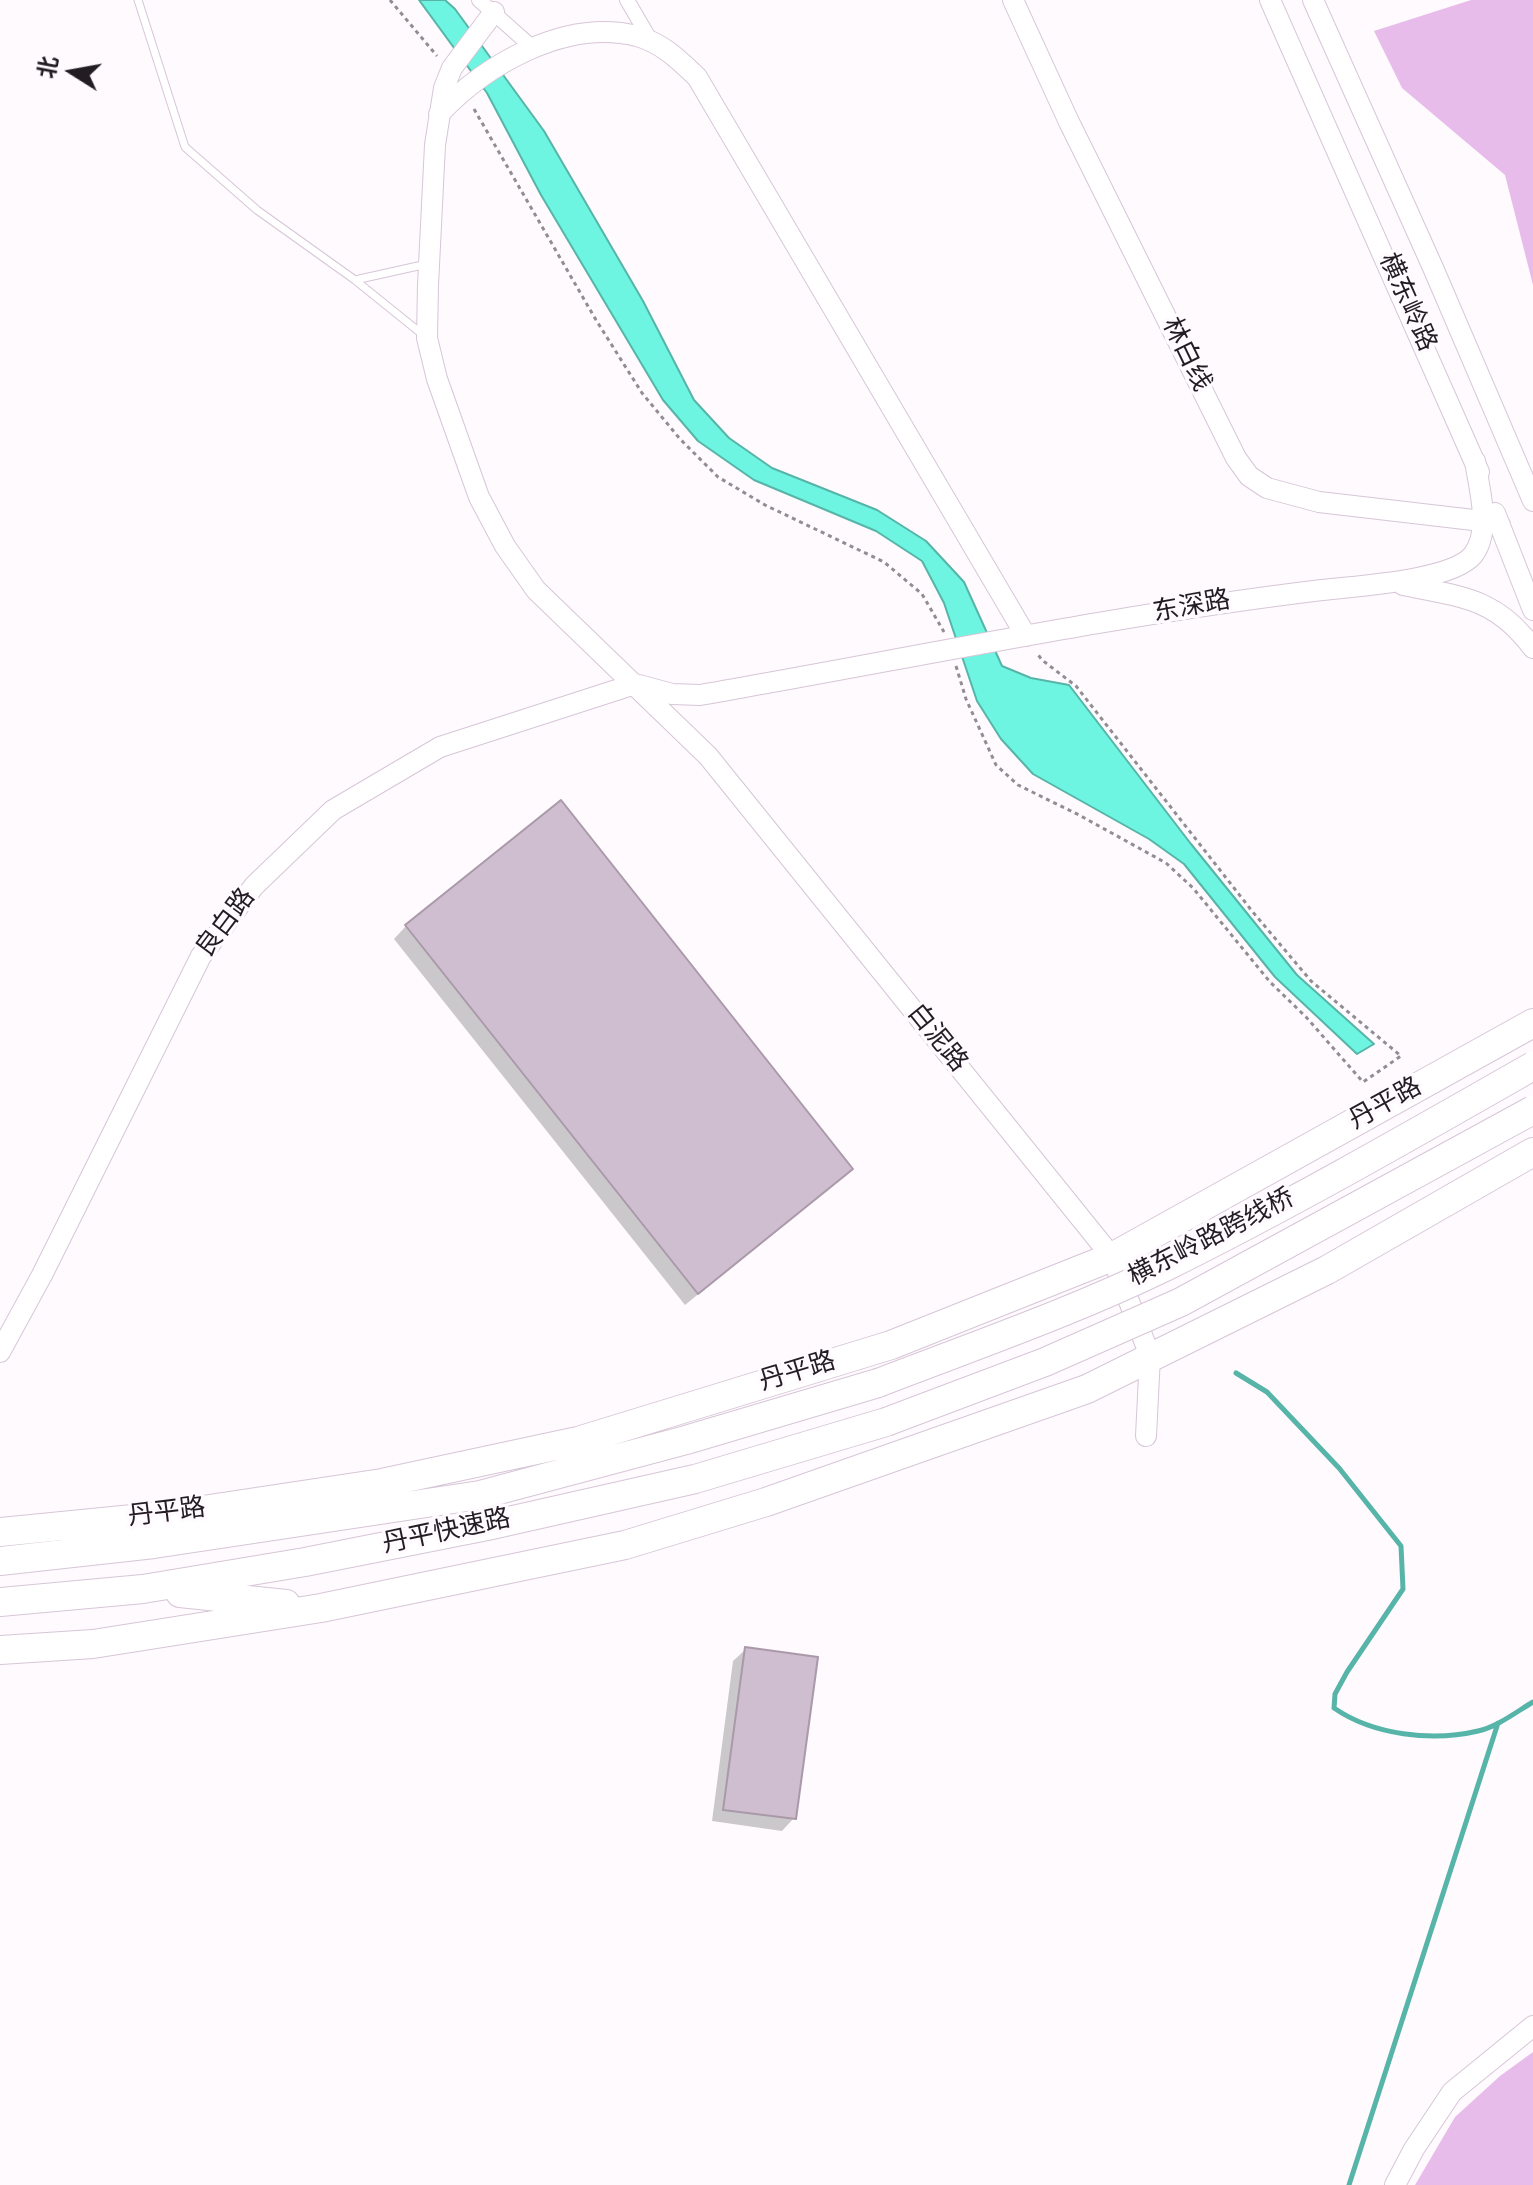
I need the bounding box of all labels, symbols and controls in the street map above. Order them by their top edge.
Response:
north arrow [32,32,112,112]
text: 北 [31,54,66,81]
street label: 横东岭路 [1371,249,1441,357]
street label: 林白线 [1154,313,1216,397]
street label: 东深路 [1151,586,1233,630]
street label: 良白路 [191,883,263,965]
street label: 白泥路 [899,999,973,1079]
street label: 丹平路 [1344,1072,1428,1138]
street label: 横东岭路跨线桥 [1124,1184,1300,1294]
street label: 丹平路 [756,1347,840,1399]
street label: 丹平路 [126,1494,208,1534]
street label: 丹平快速路 [380,1504,514,1562]

